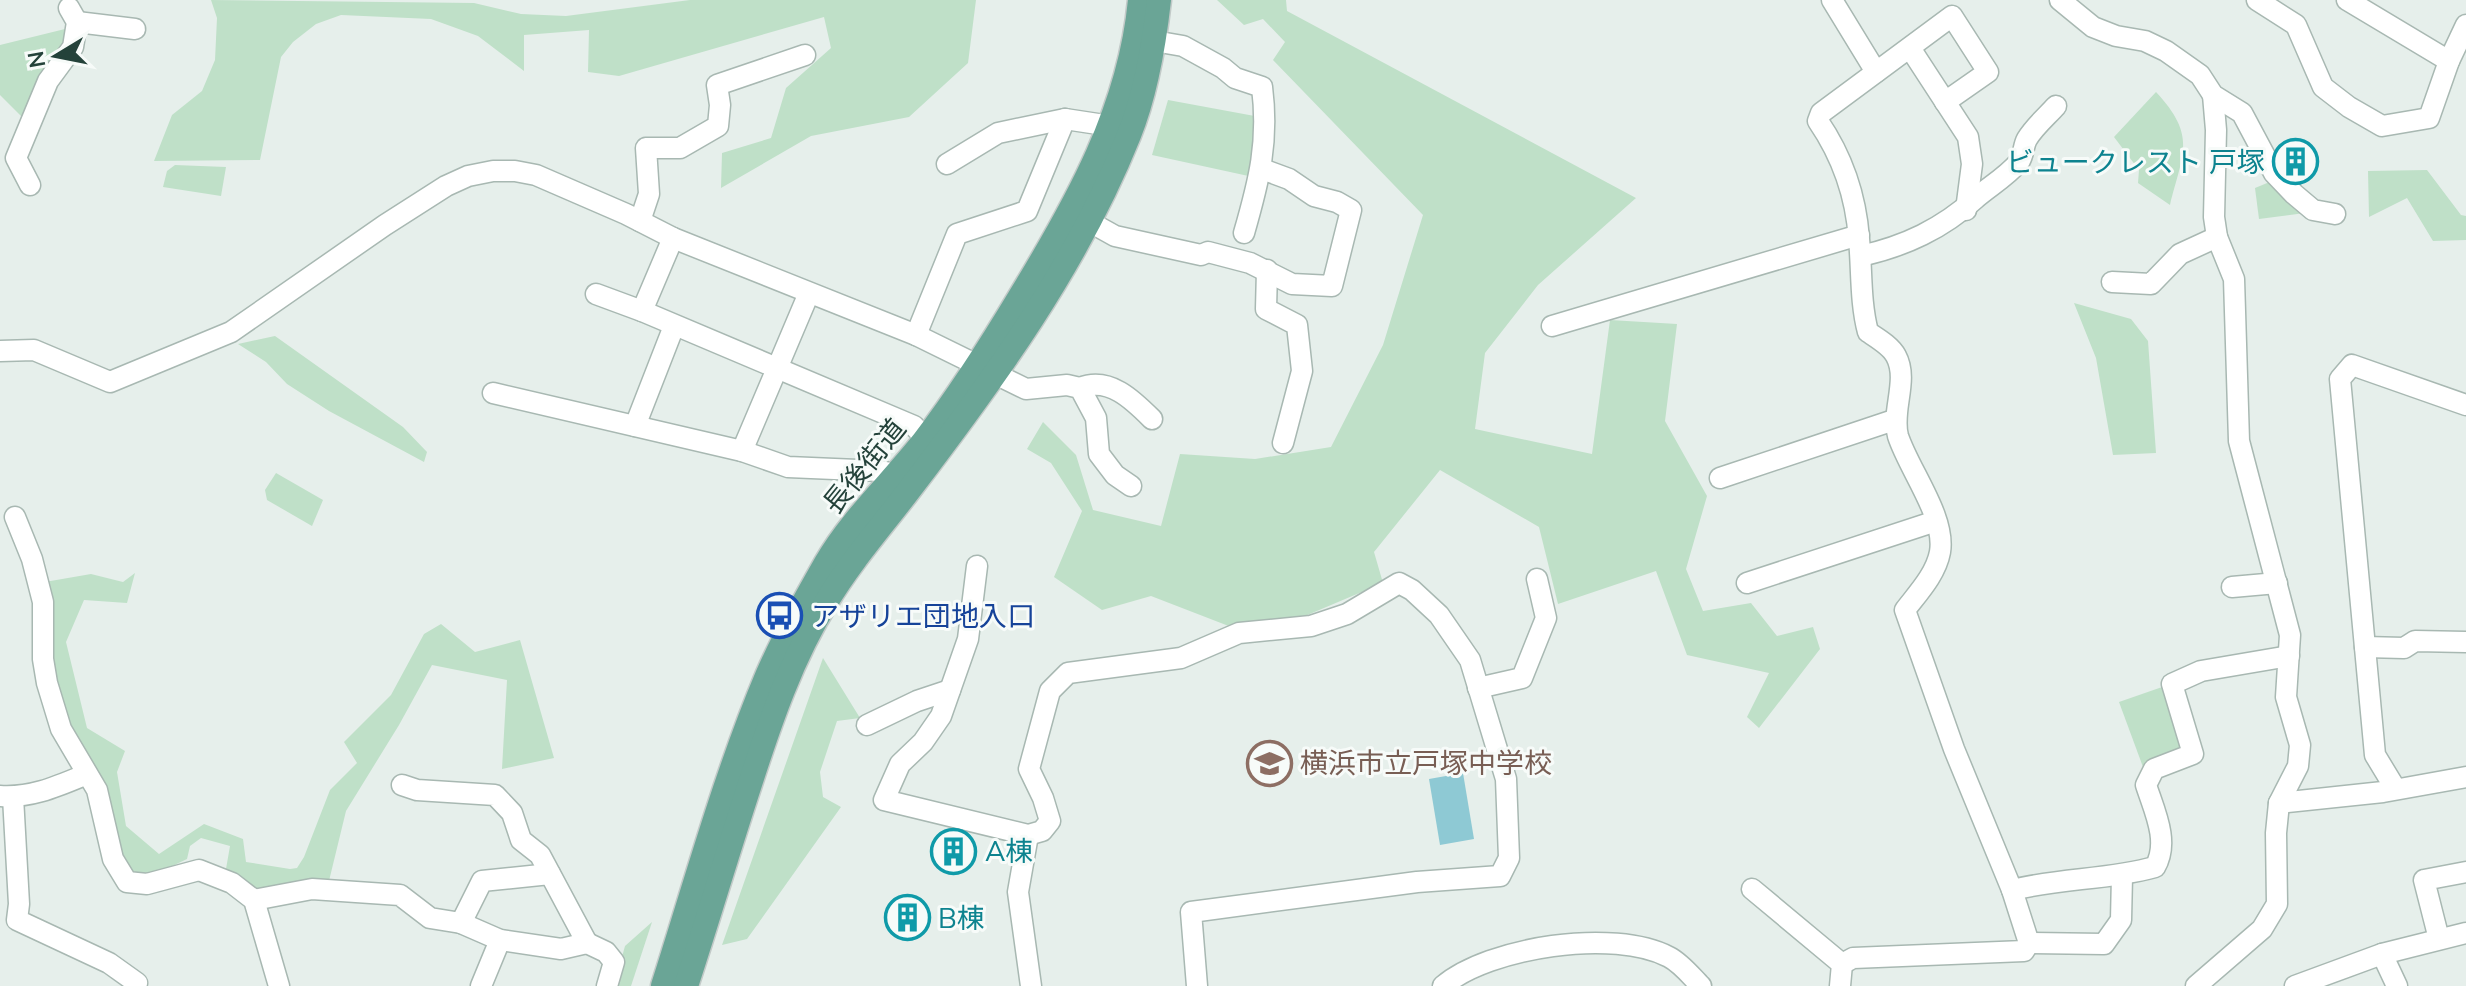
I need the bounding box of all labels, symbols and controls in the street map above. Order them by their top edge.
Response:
north arrow [16,16,96,96]
text: N [21,49,53,70]
building icon: ビュークレスト 戸塚 [2272,138,2320,186]
place label: ビュークレスト 戸塚 [2006,144,2265,182]
street label: 長後街道 [815,411,915,522]
bus stop icon: アザリエ団地入口 [756,592,804,640]
place label: アザリエ団地入口 [811,598,1035,636]
school or university icon: 横浜市立戸塚中学校 [1245,739,1293,787]
place label: 横浜市立戸塚中学校 [1300,745,1552,783]
building icon: A棟 [930,827,978,875]
place label: A棟 [985,833,1033,871]
building icon: B棟 [883,894,931,942]
place label: B棟 [938,900,985,938]

